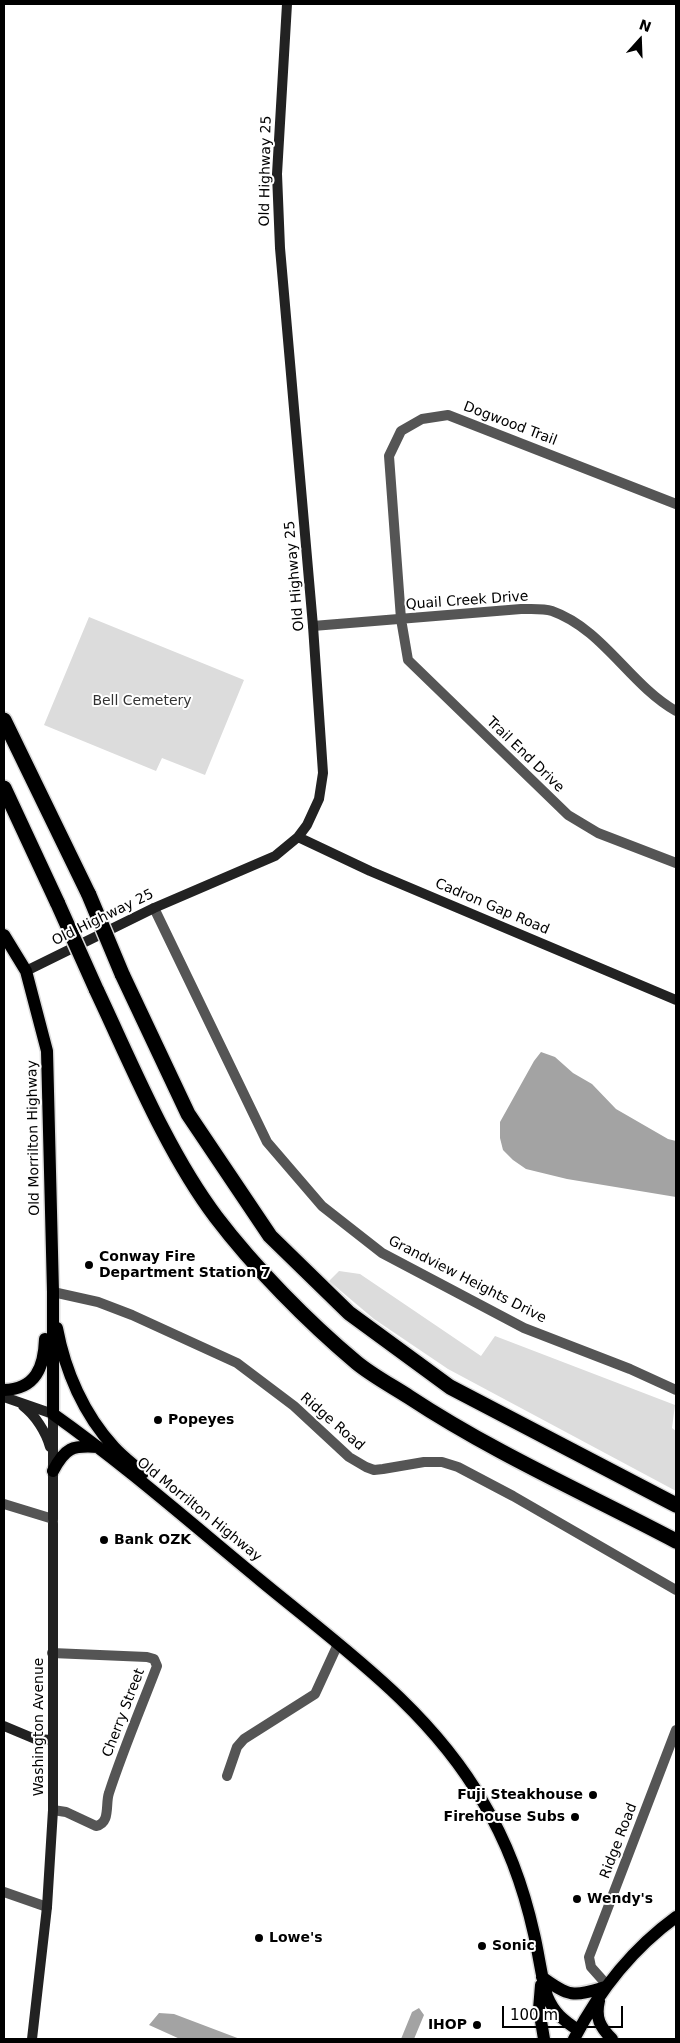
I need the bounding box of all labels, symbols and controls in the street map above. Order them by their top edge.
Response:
north arrow [615,15,665,65]
text: N [637,16,653,35]
street label: Old Highway 25 [257,115,275,227]
street label: Dogwood Trail [461,398,559,450]
street label: Old Highway 25 [282,520,308,632]
street label: Quail Creek Drive [405,588,529,614]
park label: Bell Cemetery [92,693,192,709]
street label: Trail End Drive [483,714,567,796]
street label: Cadron Gap Road [432,875,552,939]
street label: Old Highway 25 [49,886,157,950]
street label: Old Morrilton Highway [24,1060,44,1216]
street label: Grandview Heights Drive [385,1233,549,1327]
place label: Conway Fire Department Station 7 [99,1249,271,1282]
marker: Conway Fire Department Station 7 [83,1259,95,1271]
street label: Ridge Road [296,1390,368,1454]
place label: Popeyes [168,1412,234,1428]
marker: Popeyes [152,1414,164,1426]
street label: Old Morrilton Highway [133,1454,265,1566]
place label: Bank OZK [114,1532,191,1548]
marker: Bank OZK [98,1534,110,1546]
street label: Washington Avenue [31,1658,47,1796]
street label: Cherry Street [99,1666,149,1760]
place label: Fuji Steakhouse [457,1787,583,1803]
marker: Fuji Steakhouse [587,1789,599,1801]
street label: Ridge Road [597,1801,641,1881]
place label: Firehouse Subs [444,1809,565,1825]
marker: Firehouse Subs [569,1811,581,1823]
place label: Wendy's [587,1891,653,1907]
marker: Wendy's [571,1893,583,1905]
place label: Lowe's [269,1930,323,1946]
marker: Lowe's [253,1932,265,1944]
place label: Sonic [492,1938,535,1954]
marker: Sonic [476,1940,488,1952]
scale bar [505,1996,626,2028]
text: 100 m [510,2006,558,2024]
place label: IHOP [428,2017,467,2033]
marker: IHOP [471,2019,483,2031]

